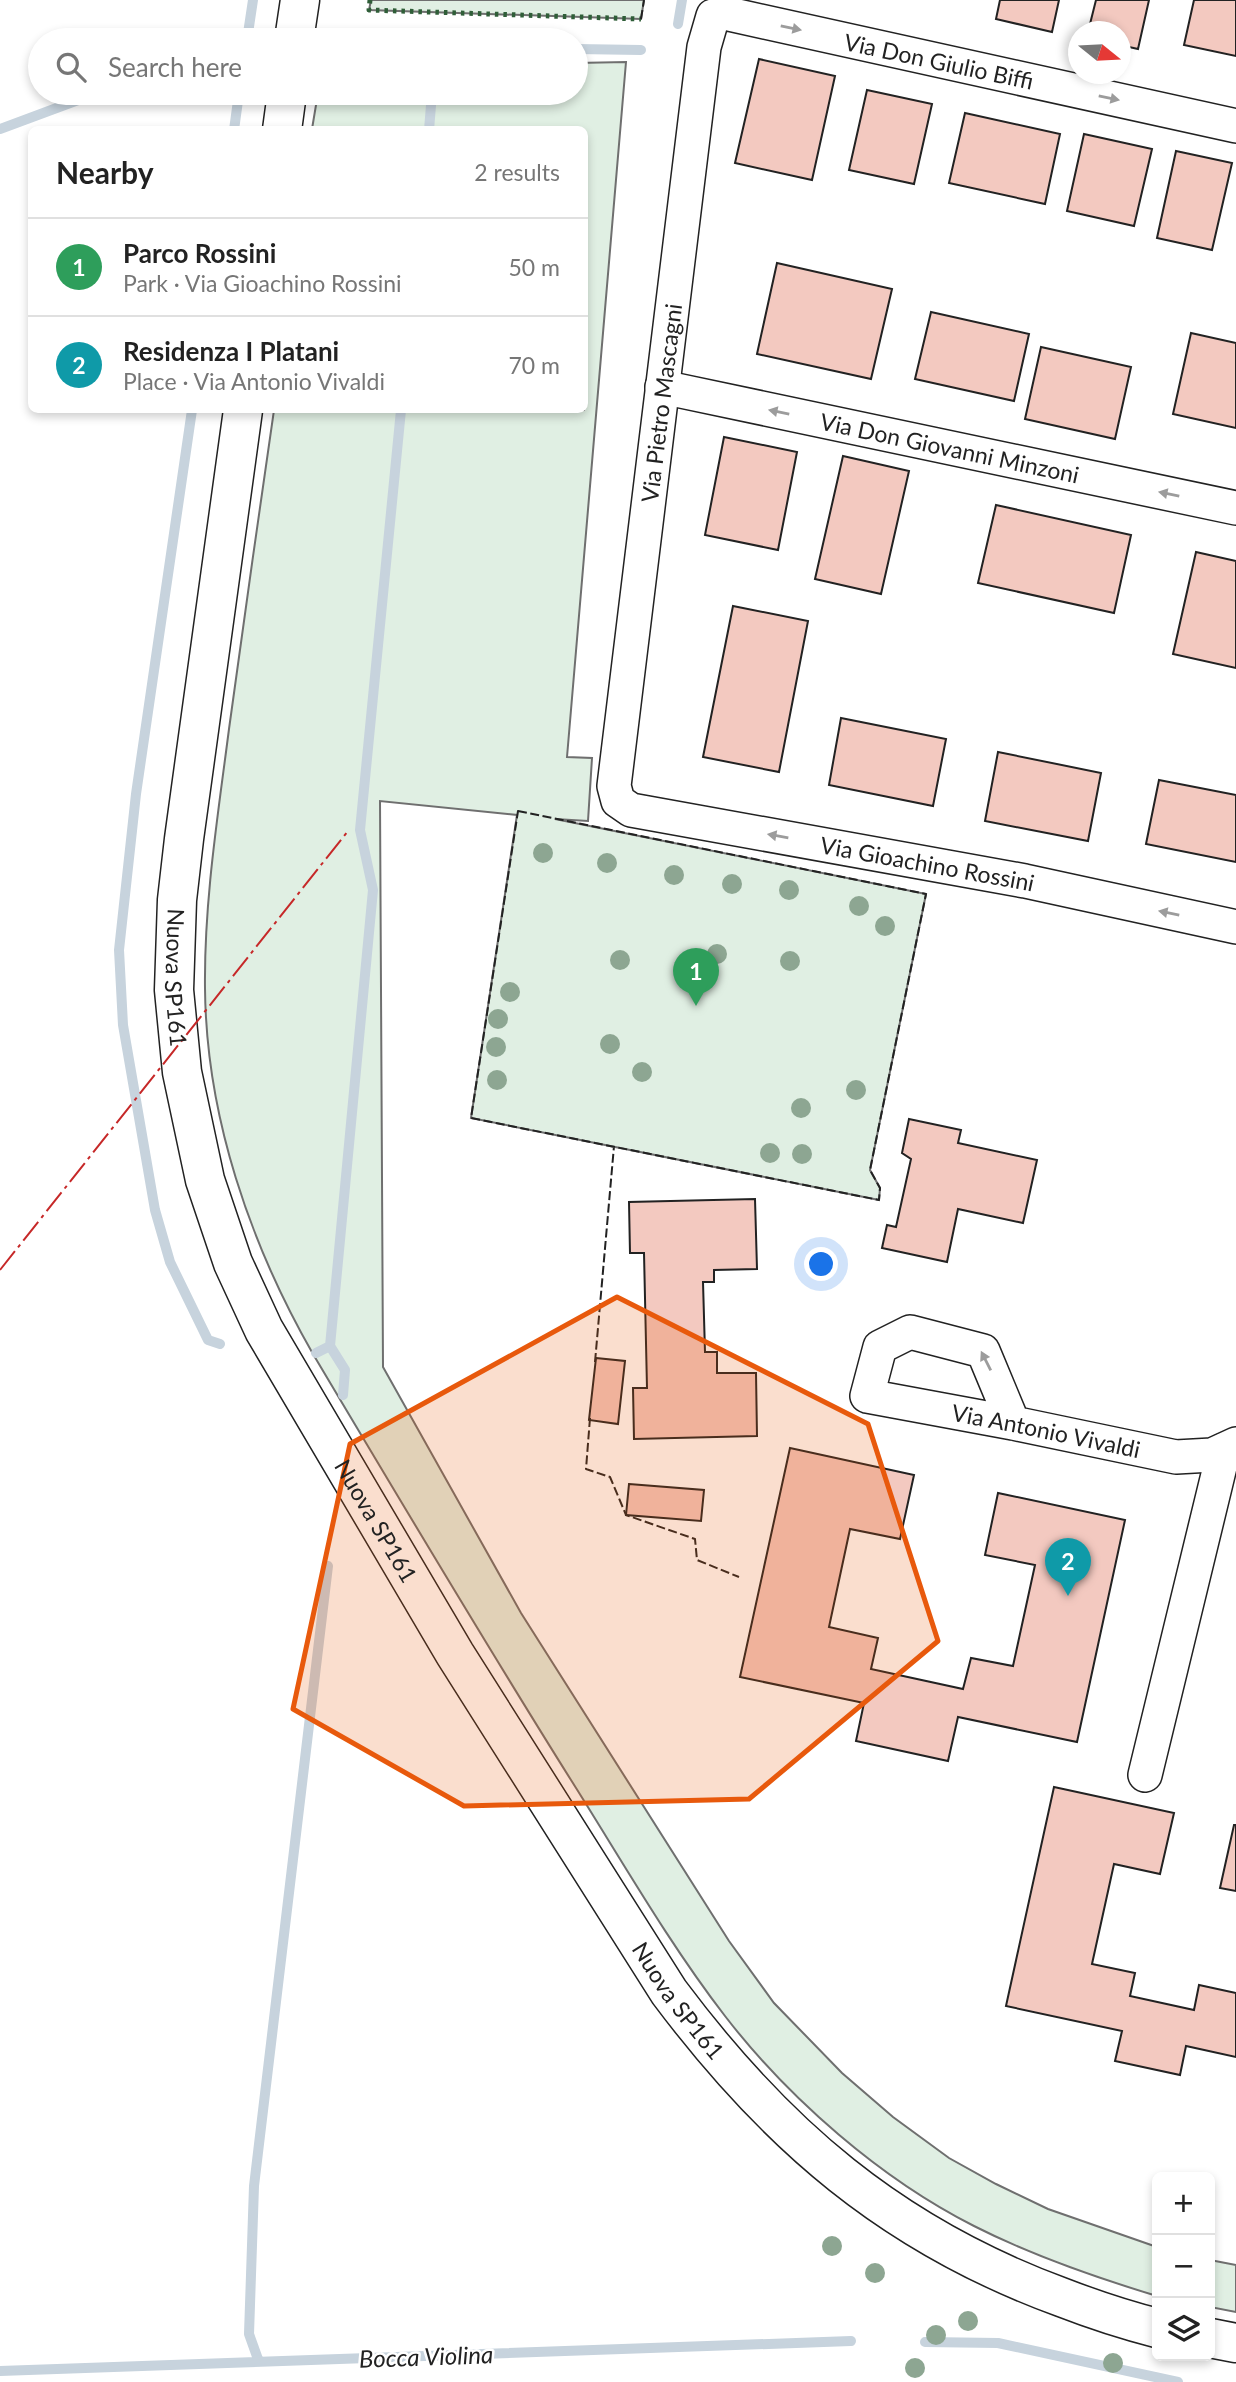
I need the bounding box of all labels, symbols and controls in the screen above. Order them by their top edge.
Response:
north arrow [1068,21,1131,84]
one-way arrow [780,23,802,34]
street label: Via Don Giulio Biffi [842,27,1036,95]
search box [28,28,588,105]
icon: search [52,48,90,86]
text: Search here [108,51,242,83]
one-way arrow [1098,93,1120,104]
text: Nearby [56,154,154,190]
text: 2 results [474,158,560,186]
text: Parco Rossini [123,237,276,269]
text: 1 [72,253,86,281]
text: 50 m [509,253,560,281]
text: Park · Via Gioachino Rossini [123,269,402,297]
street label: Via Pietro Mascagni [635,302,687,504]
text: Residenza I Platani [123,335,339,367]
text: 2 [72,351,86,379]
text: 70 m [509,351,560,379]
text: Place · Via Antonio Vivaldi [123,367,385,395]
one-way arrow [768,407,790,418]
street label: Via Don Giovanni Minzoni [818,407,1082,489]
one-way arrow [1158,488,1180,499]
one-way arrow [767,830,789,841]
street label: Via Gioachino Rossini [818,830,1037,897]
one-way arrow [1158,907,1180,918]
street label: Nuova SP161 [160,908,193,1048]
pin: 1 [673,948,719,1006]
your location [804,1247,838,1281]
one-way arrow [981,1350,993,1370]
street label: Via Antonio Vivaldi [950,1398,1143,1463]
street label: Nuova SP161 [329,1454,424,1587]
pin: 2 [1045,1538,1091,1596]
street label: Nuova SP161 [627,1936,730,2065]
map controls [1152,2172,1215,2361]
button: + [1152,2172,1215,2235]
button: − [1152,2235,1215,2298]
button: layers [1152,2298,1215,2361]
water label: Bocca Violina [358,2339,494,2373]

